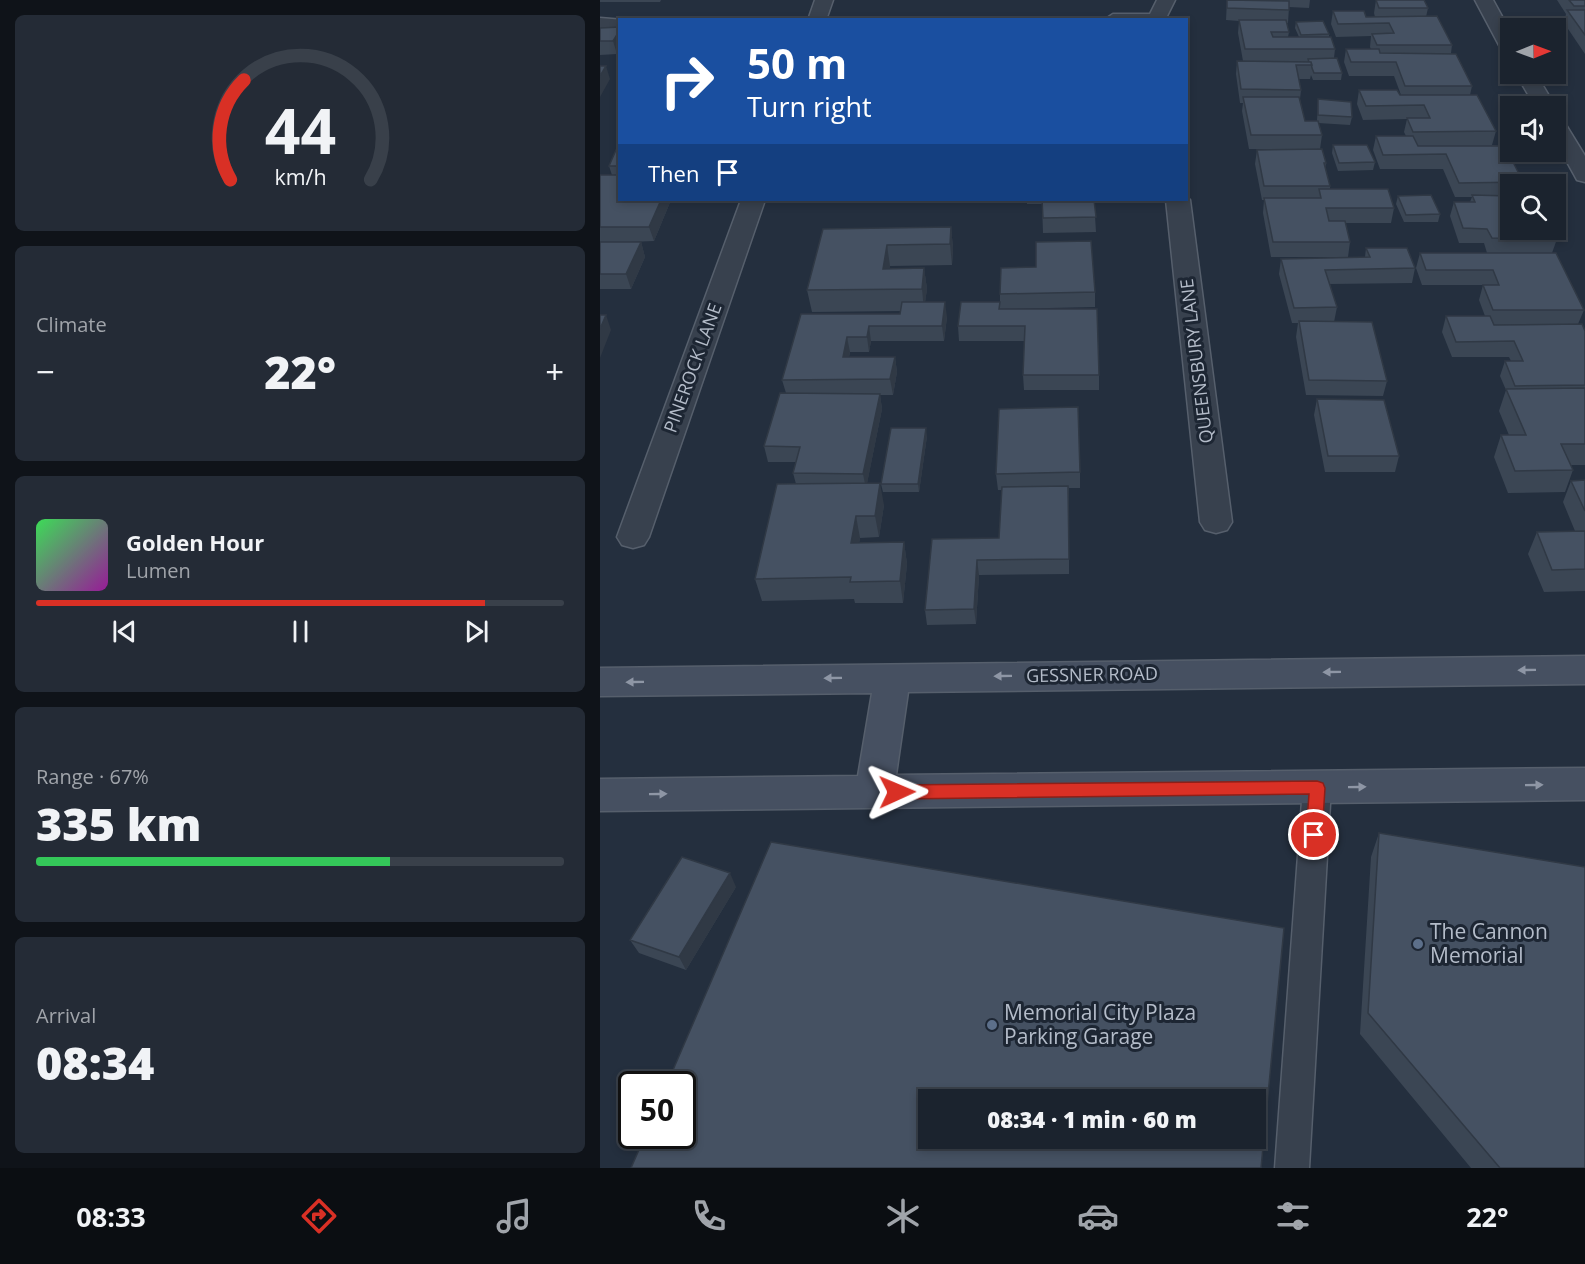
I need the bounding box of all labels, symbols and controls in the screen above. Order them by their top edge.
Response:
north arrow [1500,18,1566,84]
map controls [1500,18,1566,240]
text: 50 m [747,34,847,91]
icon: right [648,42,726,120]
text: 44 [264,87,336,172]
text: Turn right [747,88,872,125]
button: sound [1500,96,1566,162]
icon: arrive [711,156,744,189]
text: Then [648,158,699,188]
text: km/h [274,162,326,191]
button: search [1500,174,1566,240]
street label: QUEENSBURY LANE [1174,278,1218,445]
street label: PINEROCK LANE [658,300,727,436]
text: Climate [36,311,107,338]
text: 22° [264,341,336,402]
text: − [36,349,55,394]
text: + [545,349,564,394]
text: Golden Hour [126,527,264,557]
text: Lumen [126,557,191,584]
icon: previous [108,615,141,648]
icon: pause [284,615,317,648]
icon: next [460,615,493,648]
street label: GESSNER ROAD [1026,661,1158,687]
one-way arrow [1517,665,1536,675]
one-way arrow [1322,667,1341,677]
one-way arrow [993,671,1012,680]
one-way arrow [824,673,843,683]
one-way arrow [626,677,645,686]
position arrow [865,760,929,824]
text: Range · 67% [36,763,149,790]
one-way arrow [1525,780,1544,790]
one-way arrow [1348,782,1367,792]
one-way arrow [649,789,668,799]
text: 335 km [36,793,201,854]
pin [1288,809,1339,860]
icon: arrive [1297,818,1330,851]
place label: The Cannon Memorial [1430,917,1548,969]
marker: The Cannon Memorial [1411,937,1425,951]
place label: Memorial City Plaza Parking Garage [1004,998,1196,1050]
text: Arrival [36,1002,96,1029]
marker: Memorial City Plaza Parking Garage [985,1018,999,1032]
text: 08:34 [36,1032,154,1093]
speed limit sign: 50 [618,1071,696,1149]
text: 08:34 · 1 min · 60 m [987,1104,1197,1134]
icon: directions [298,1195,340,1237]
icon: music [493,1195,535,1237]
icon: phone [688,1195,730,1237]
icon: climate [882,1195,924,1237]
icon: car [1077,1195,1119,1237]
icon: filters [1272,1195,1314,1237]
text: 08:33 [76,1198,146,1235]
text: 22° [1466,1198,1509,1235]

